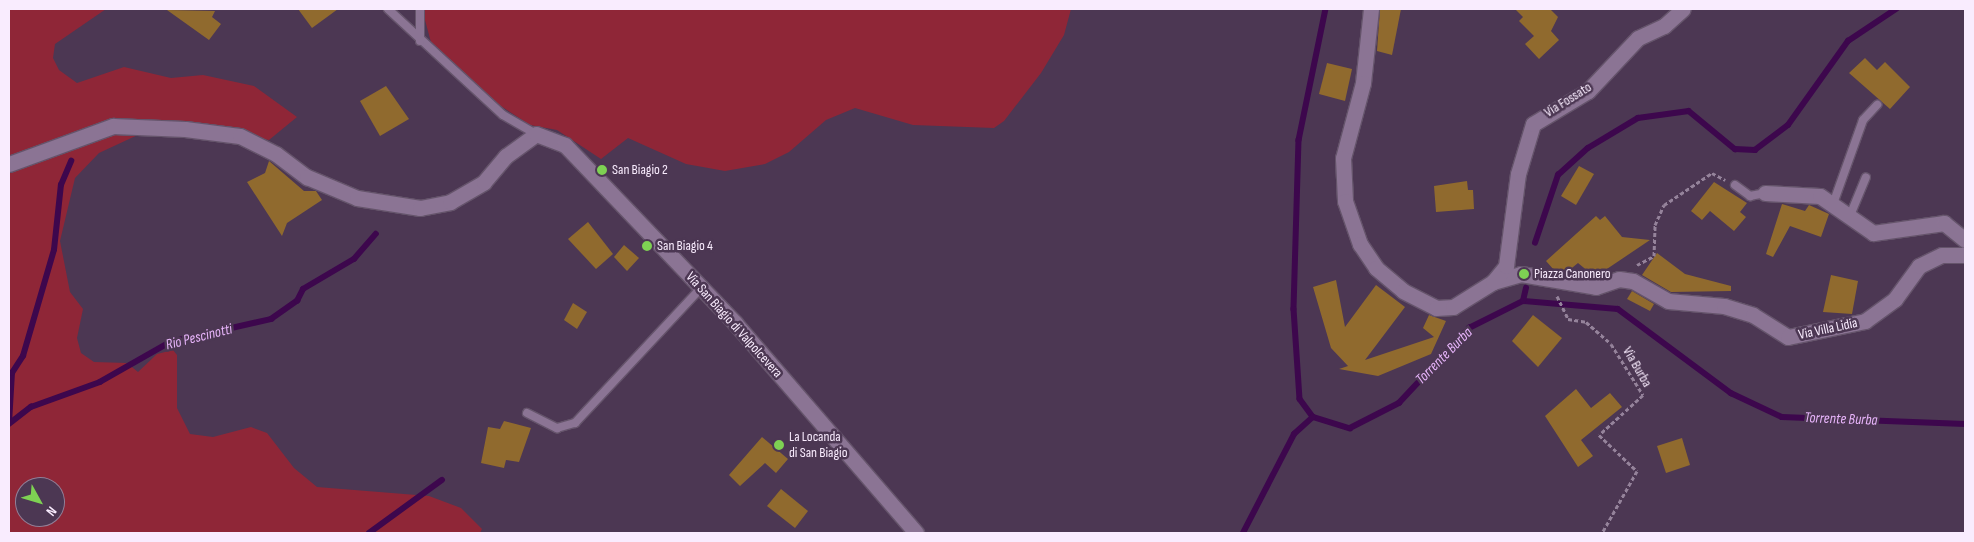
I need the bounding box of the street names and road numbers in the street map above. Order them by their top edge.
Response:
street label: Via Fossato [1541,79,1595,121]
street label: Via San Biagio di Valpolcevera [682,269,786,381]
street label: Via Villa Lidia [1797,315,1859,343]
street label: Via Burba [1619,344,1655,390]

